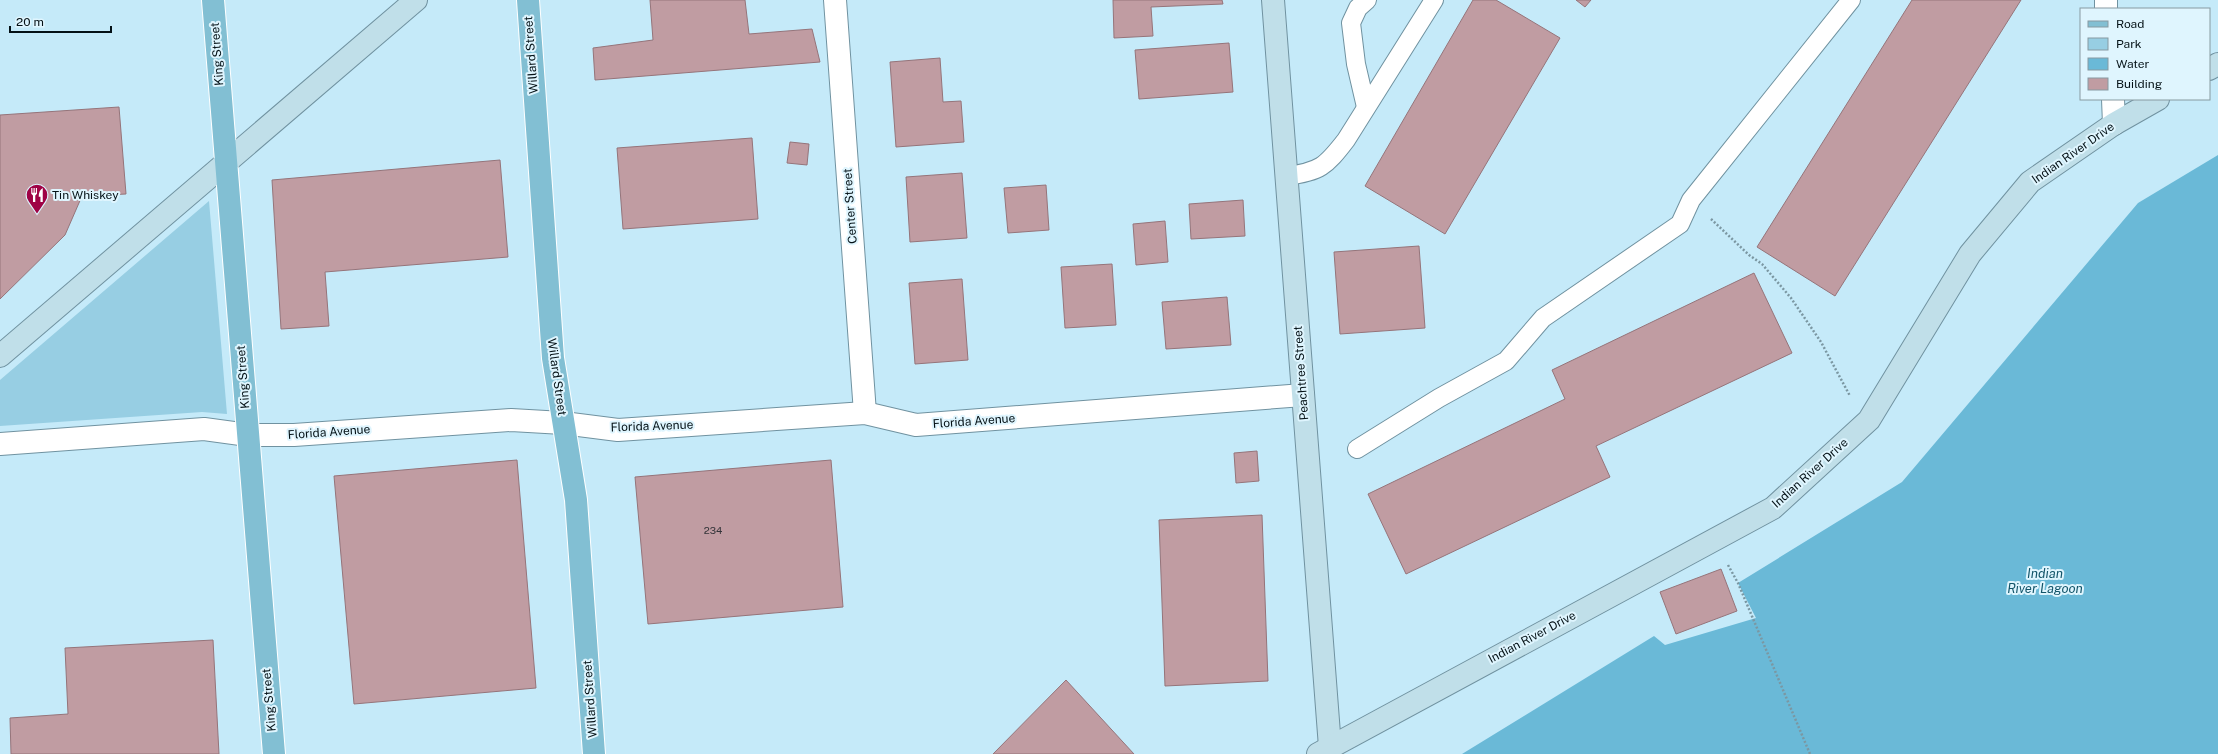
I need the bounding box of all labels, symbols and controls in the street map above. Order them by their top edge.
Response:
scale bar [10,8,111,34]
legend [2080,8,2210,100]
text: 20 m [16,15,44,29]
street label: Willard Street [521,15,541,94]
text: Road [2116,17,2144,31]
street label: King Street [208,21,226,86]
text: Park [2116,37,2142,51]
text: Water [2116,57,2150,71]
text: Building [2116,77,2162,91]
street label: Indian River Drive [2029,119,2117,187]
street label: Center Street [840,167,860,244]
restaurant icon: Tin Whiskey [24,182,50,215]
place label: Tin Whiskey [52,188,119,202]
street label: Peachtree Street [1291,325,1311,421]
street label: Willard Street [545,337,569,417]
street label: King Street [234,344,252,409]
street label: Florida Avenue [932,411,1016,431]
street label: Florida Avenue [610,418,694,434]
street label: Florida Avenue [287,422,371,442]
street label: Indian River Drive [1769,435,1851,511]
house number: 234 [704,524,722,536]
water label: Indian River Lagoon [2007,566,2083,596]
street label: Indian River Drive [1486,608,1578,666]
street label: Willard Street [580,659,600,738]
street label: King Street [259,667,279,732]

